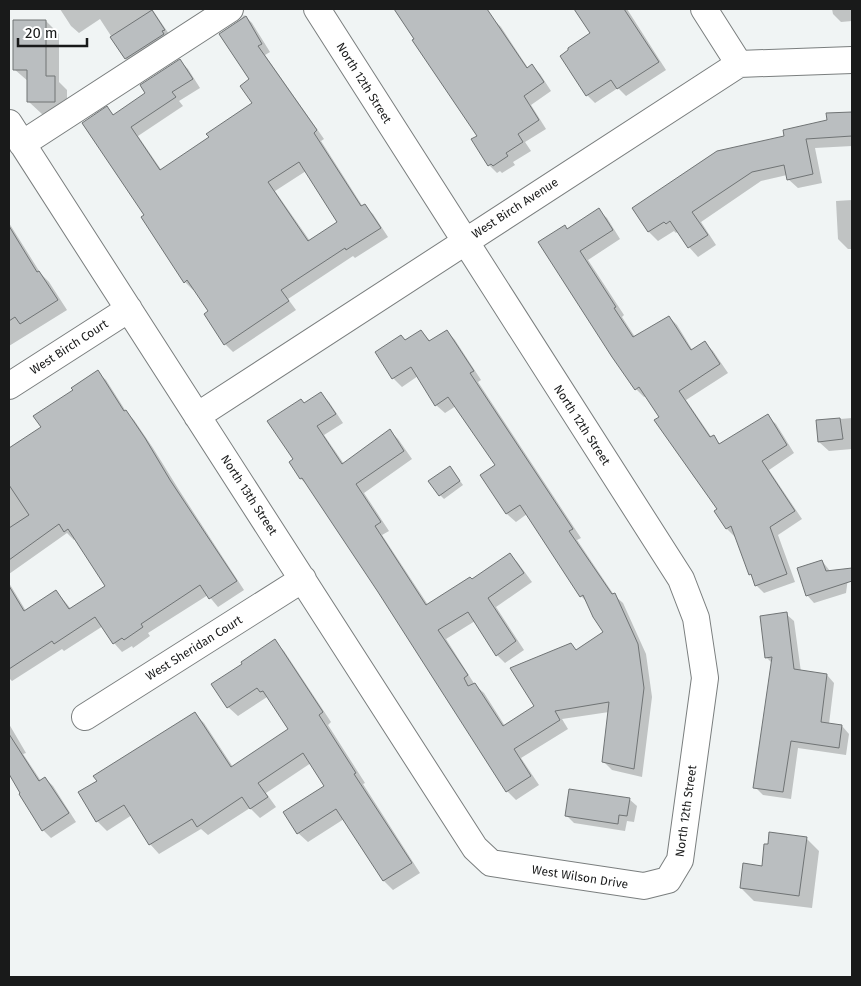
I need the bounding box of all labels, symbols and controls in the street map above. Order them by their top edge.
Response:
scale bar [18,15,86,47]
text: 20 m [25,24,58,42]
street label: North 12th Street [334,40,395,127]
street label: West Birch Avenue [469,175,561,241]
street label: West Birch Court [28,316,111,377]
street label: North 12th Street [551,382,613,468]
street label: North 13th Street [218,452,280,538]
street label: West Sheridan Court [143,612,245,683]
street label: North 12th Street [673,764,699,858]
street label: West Wilson Drive [531,862,629,892]

